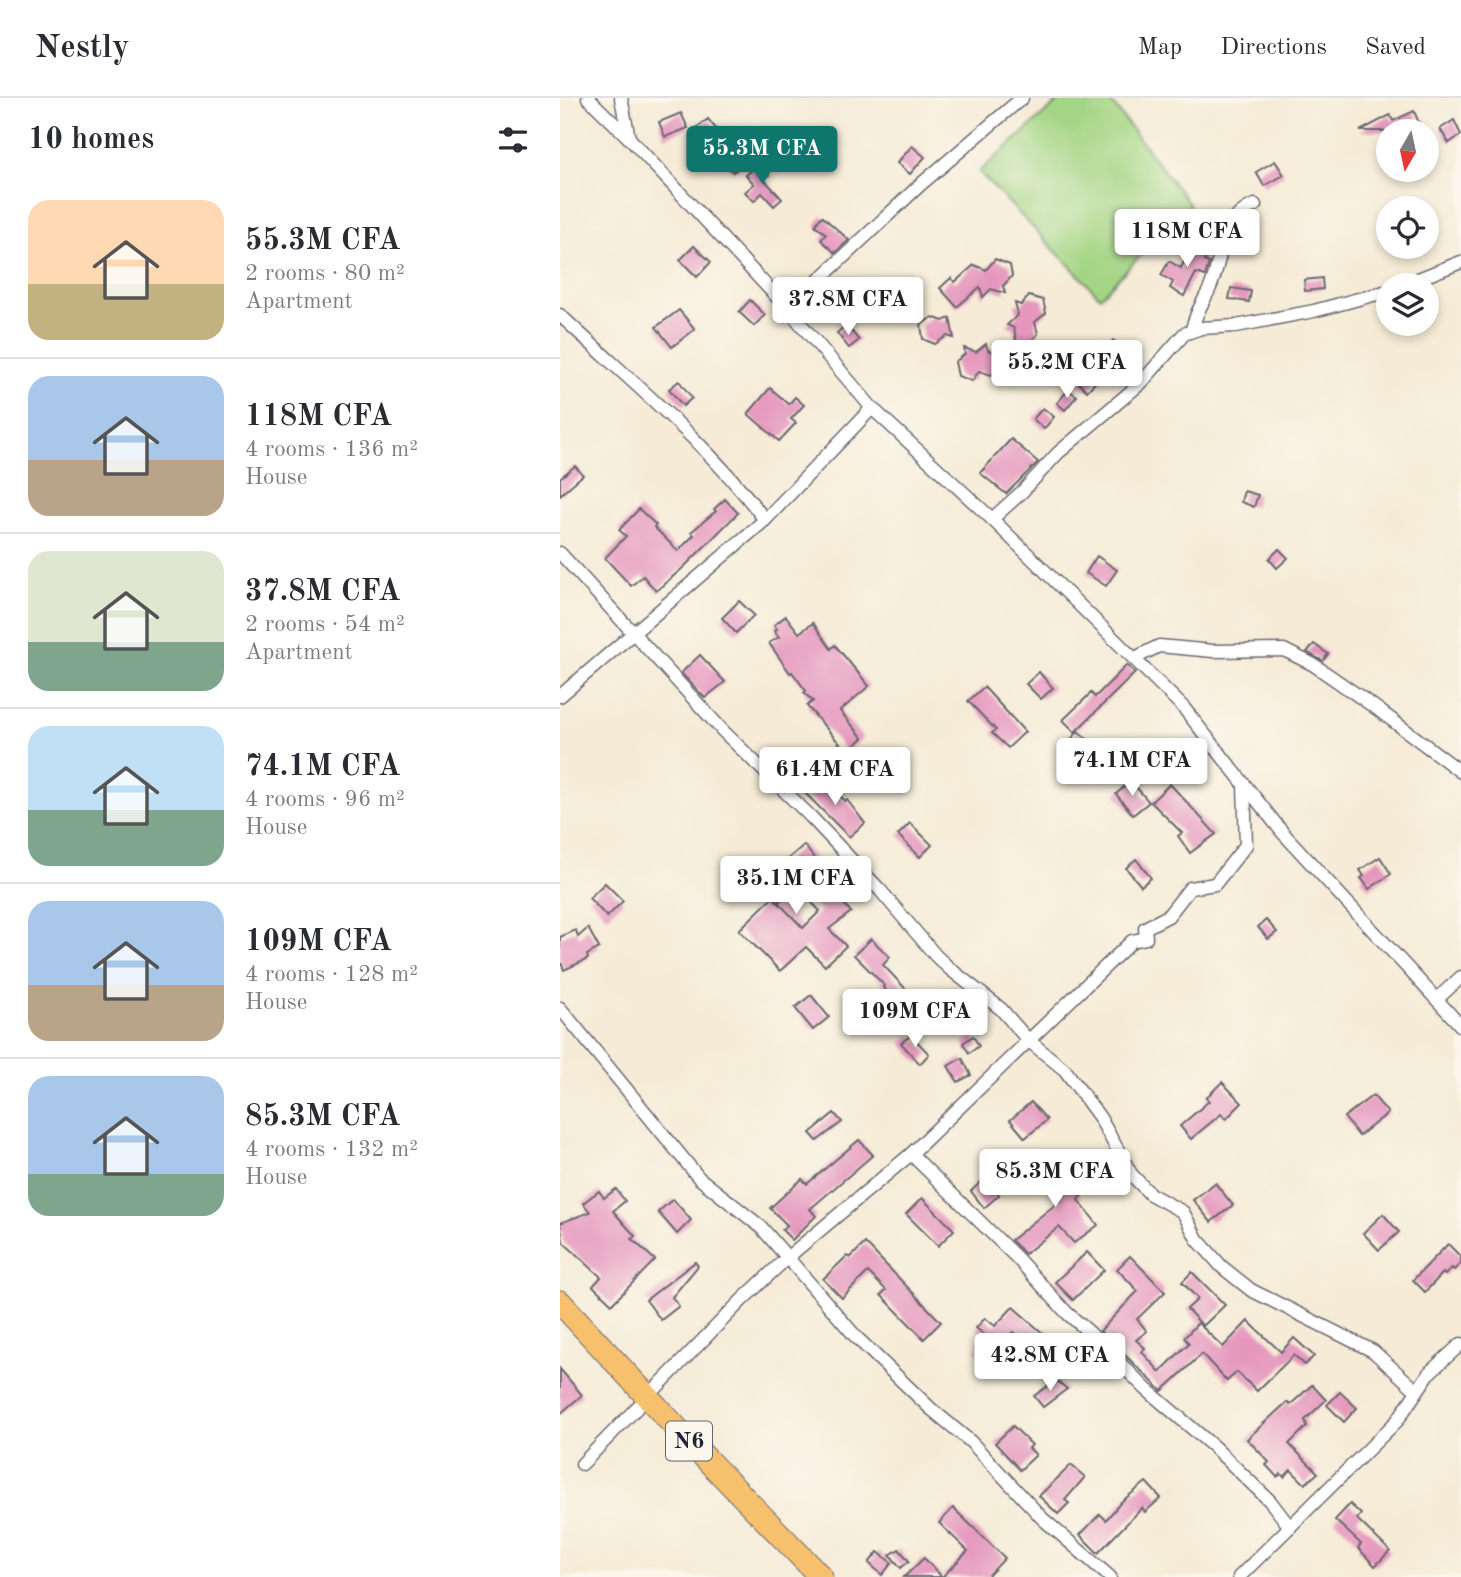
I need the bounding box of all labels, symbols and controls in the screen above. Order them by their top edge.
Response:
text: Nestly [35,32,129,65]
text: Map [1138,36,1182,60]
text: Directions [1220,36,1327,60]
text: Saved [1365,36,1426,60]
north arrow [1376,119,1438,182]
map controls [1376,119,1439,336]
icon: filters [494,121,532,159]
text: 10 homes [28,125,154,155]
pin: 55.3M CFA [682,126,842,186]
text: 55.3M CFA [702,137,822,160]
button: locate [1376,196,1439,259]
pin: 118M CFA [1115,209,1259,269]
text: 118M CFA [1131,220,1243,243]
text: 55.3M CFA [245,226,401,256]
icon: home [84,228,168,312]
text: 2 rooms · 80 m² [245,262,405,285]
button: layers [1376,273,1439,336]
pin: 37.8M CFA [768,278,928,337]
text: 37.8M CFA [788,288,908,311]
text: Apartment [245,290,353,313]
pin: 55.2M CFA [987,341,1147,400]
text: 55.2M CFA [1007,351,1127,374]
text: 118M CFA [245,402,392,432]
icon: home [84,404,168,488]
text: 4 rooms · 136 m² [245,438,418,461]
text: House [245,466,307,489]
text: 37.8M CFA [245,577,401,607]
icon: home [84,579,168,663]
text: 2 rooms · 54 m² [245,613,405,636]
text: Apartment [245,641,353,664]
pin: 74.1M CFA [1052,738,1212,798]
pin: 61.4M CFA [755,748,915,807]
text: 74.1M CFA [1072,749,1192,772]
text: 74.1M CFA [245,752,401,782]
icon: home [84,754,168,838]
text: 61.4M CFA [775,758,895,781]
text: 4 rooms · 96 m² [245,788,405,811]
text: House [245,816,307,839]
pin: 35.1M CFA [716,856,876,916]
text: 35.1M CFA [736,867,856,890]
text: 109M CFA [245,927,392,957]
icon: home [84,929,168,1013]
text: 4 rooms · 128 m² [245,963,418,986]
pin: 109M CFA [843,990,987,1049]
text: House [245,991,307,1014]
text: 109M CFA [859,1000,971,1023]
text: 85.3M CFA [245,1102,401,1132]
icon: home [84,1104,168,1188]
text: 4 rooms · 132 m² [245,1138,418,1161]
pin: 85.3M CFA [975,1150,1135,1209]
text: 85.3M CFA [995,1160,1115,1183]
text: House [245,1166,307,1189]
pin: 42.8M CFA [970,1334,1130,1393]
text: 42.8M CFA [990,1344,1110,1367]
road number: N6 [666,1422,712,1460]

